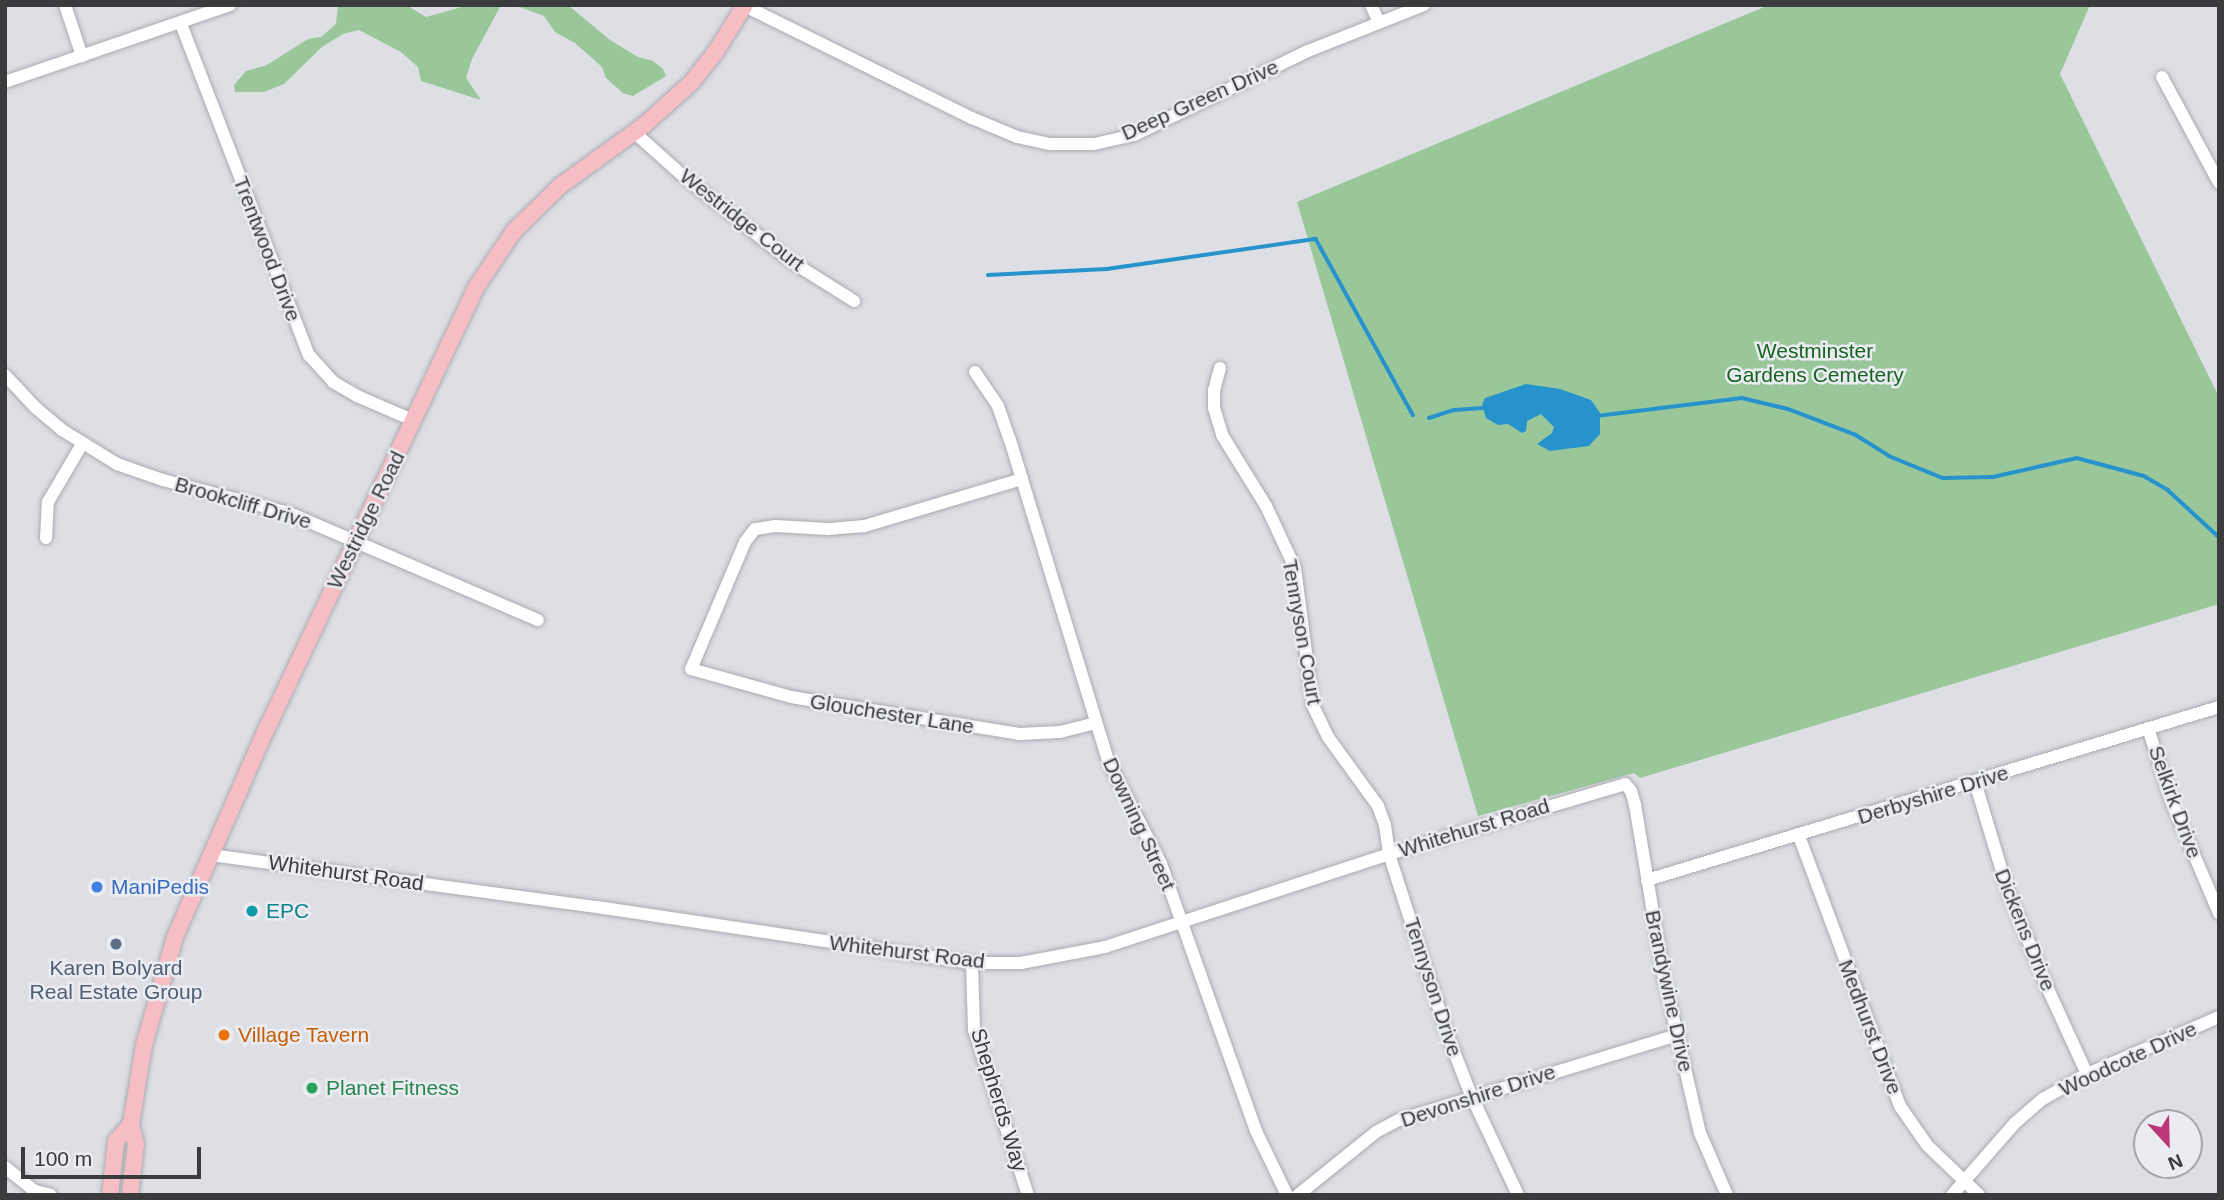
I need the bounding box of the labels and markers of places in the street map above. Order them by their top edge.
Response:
place label: ManiPedis [111,874,209,900]
marker: ManiPedis [89,879,105,895]
place label: EPC [266,898,309,924]
marker: EPC [244,903,260,919]
marker: Karen Bolyard Real Estate Group [108,936,124,952]
place label: Karen Bolyard Real Estate Group [30,955,202,1005]
place label: Village Tavern [238,1022,370,1048]
marker: Village Tavern [216,1027,232,1043]
place label: Planet Fitness [326,1075,459,1101]
marker: Planet Fitness [304,1080,320,1096]

